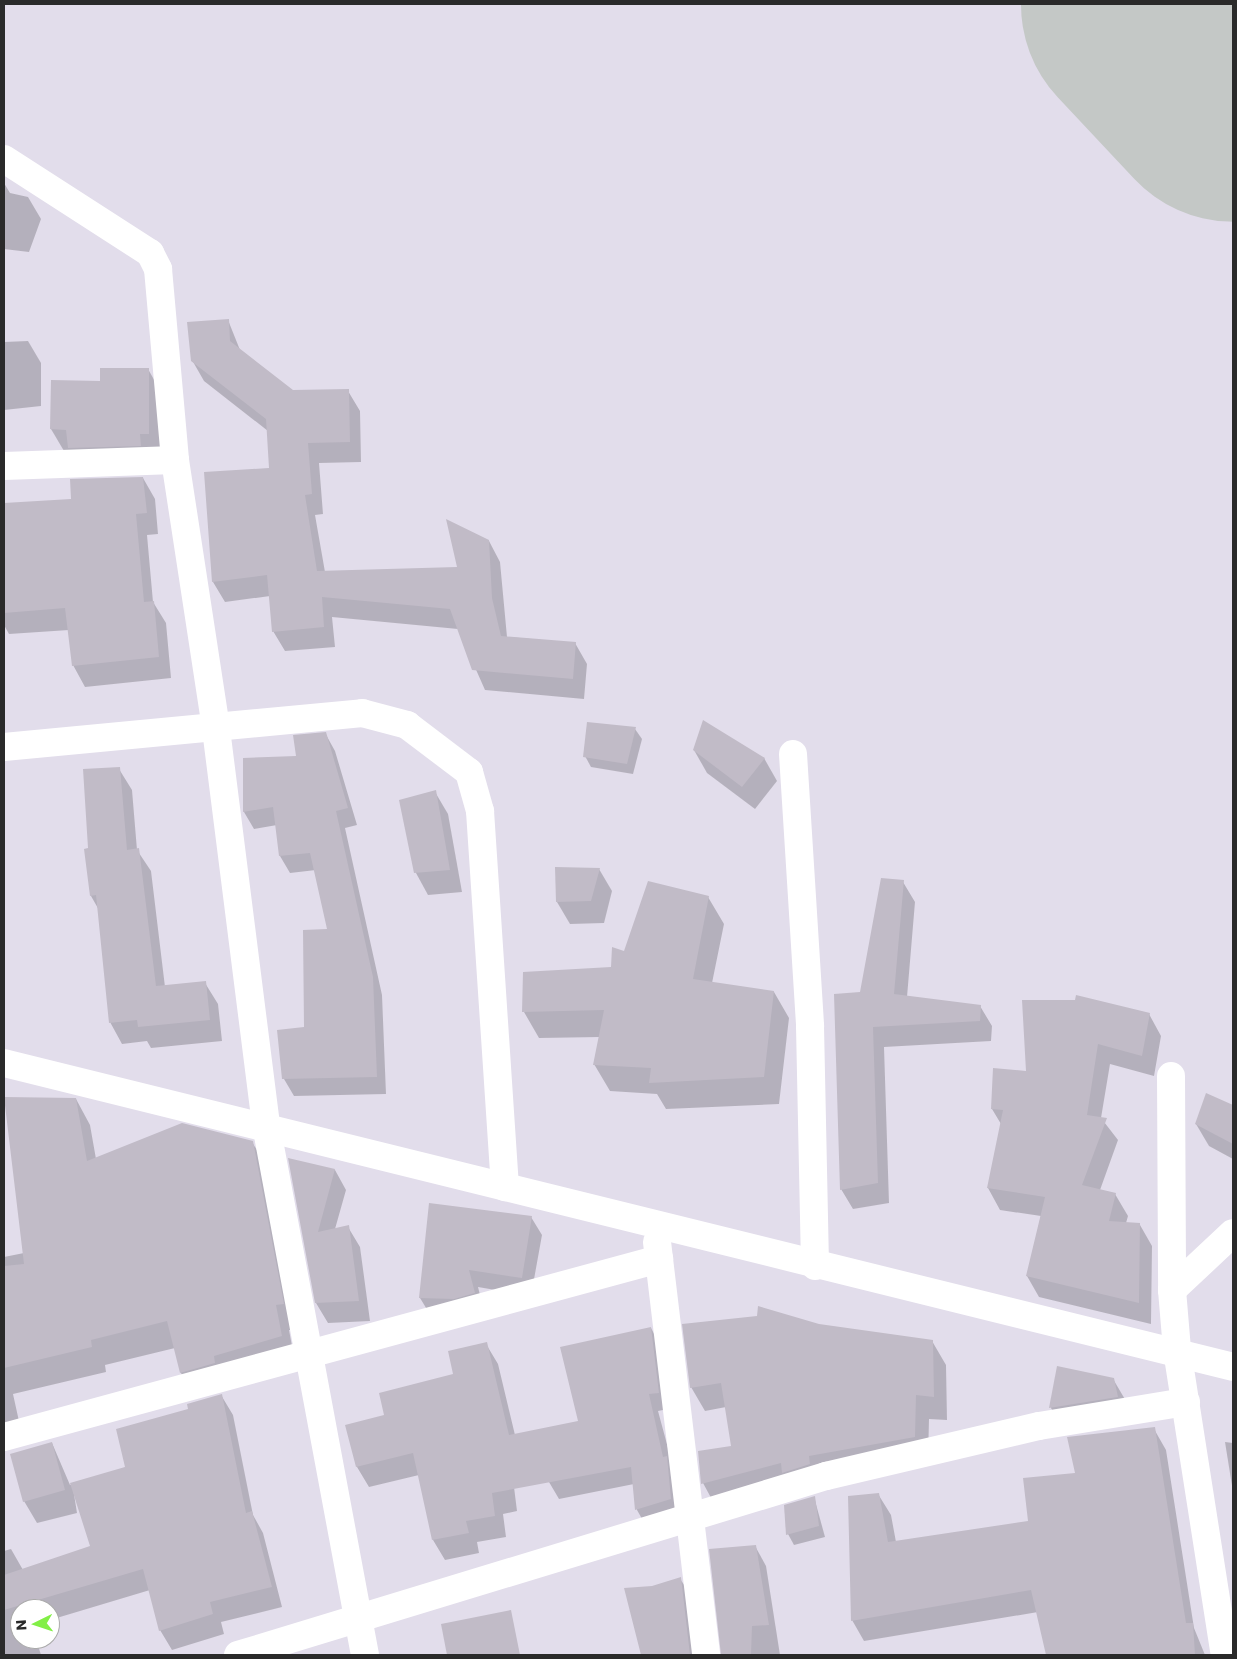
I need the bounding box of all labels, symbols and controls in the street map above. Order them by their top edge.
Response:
north arrow [10,1599,60,1649]
text: N [11,1619,31,1631]

